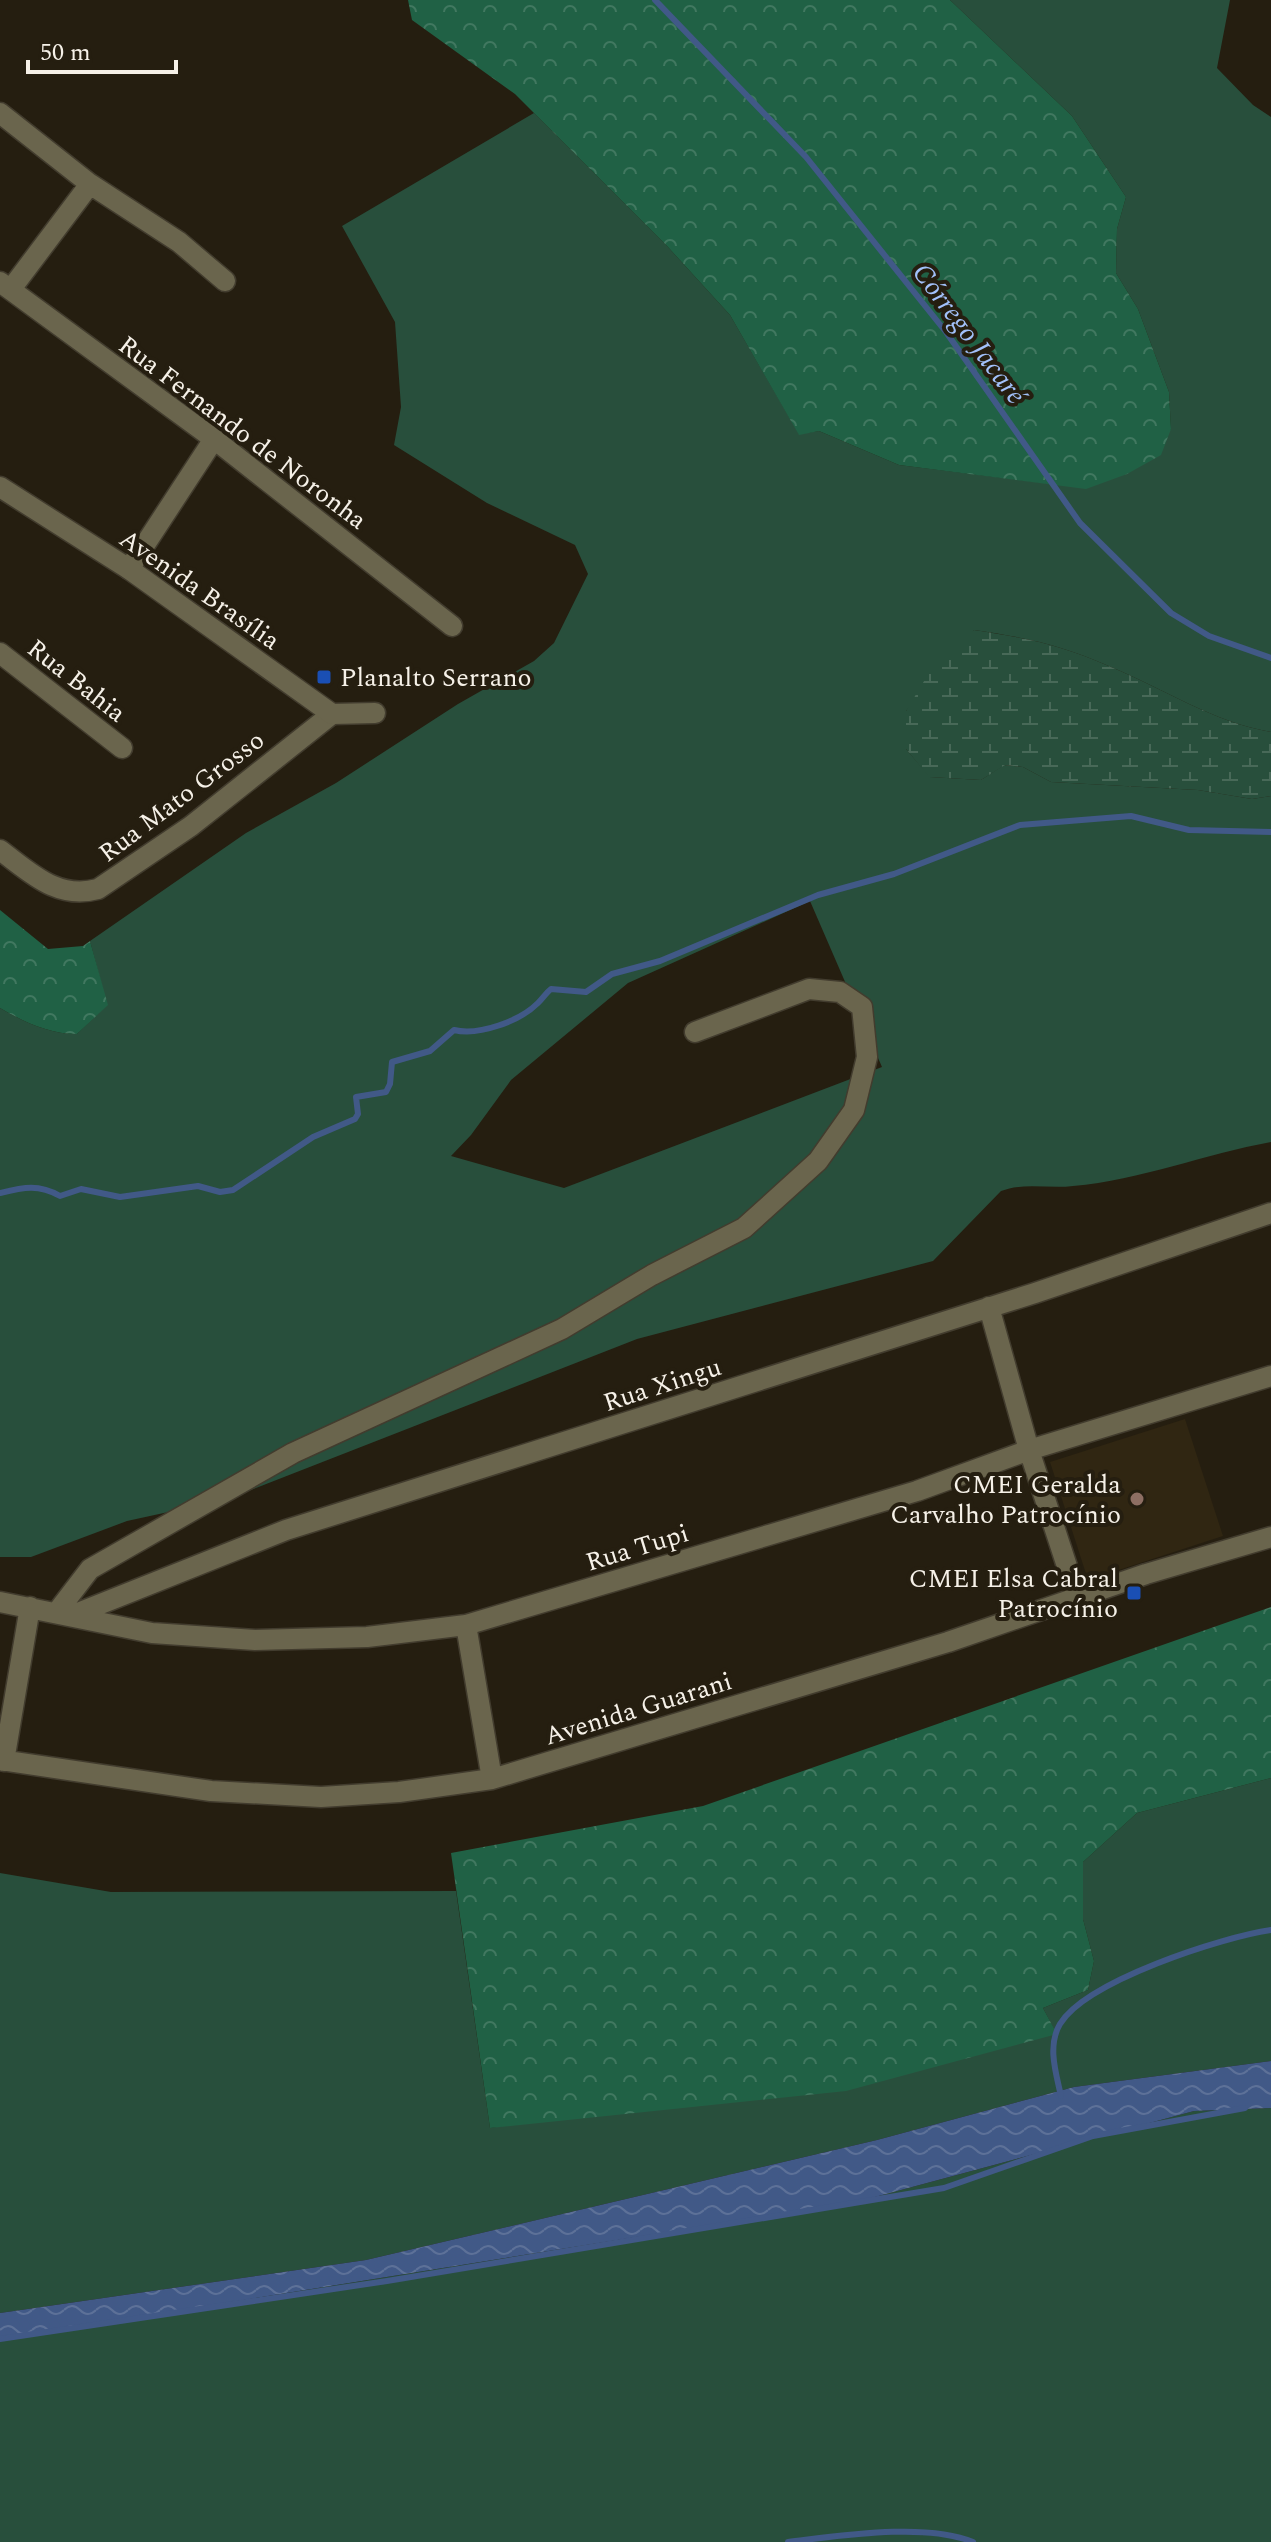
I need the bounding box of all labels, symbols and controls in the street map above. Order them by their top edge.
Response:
scale bar [28,24,176,74]
text: 50 m [40,35,91,71]
water label: Córrego Jacaré [901,254,1038,416]
street label: Rua Fernando de Noronha [110,326,376,540]
street label: Avenida Brasília [111,519,288,660]
street label: Rua Bahia [18,629,135,733]
place label: Planalto Serrano [340,658,532,698]
marker: Planalto Serrano [315,668,333,686]
street label: Rua Mato Grosso [90,721,273,873]
street label: Rua Xingu [598,1347,727,1423]
place label: CMEI Geralda Carvalho Patrocínio [890,1465,1121,1535]
marker: CMEI Geralda Carvalho Patrocínio [1128,1490,1146,1508]
street label: Rua Tupi [581,1513,694,1583]
place label: CMEI Elsa Cabral Patrocínio [909,1559,1118,1629]
marker: CMEI Elsa Cabral Patrocínio [1125,1584,1143,1602]
street label: Avenida Guarani [540,1661,737,1756]

